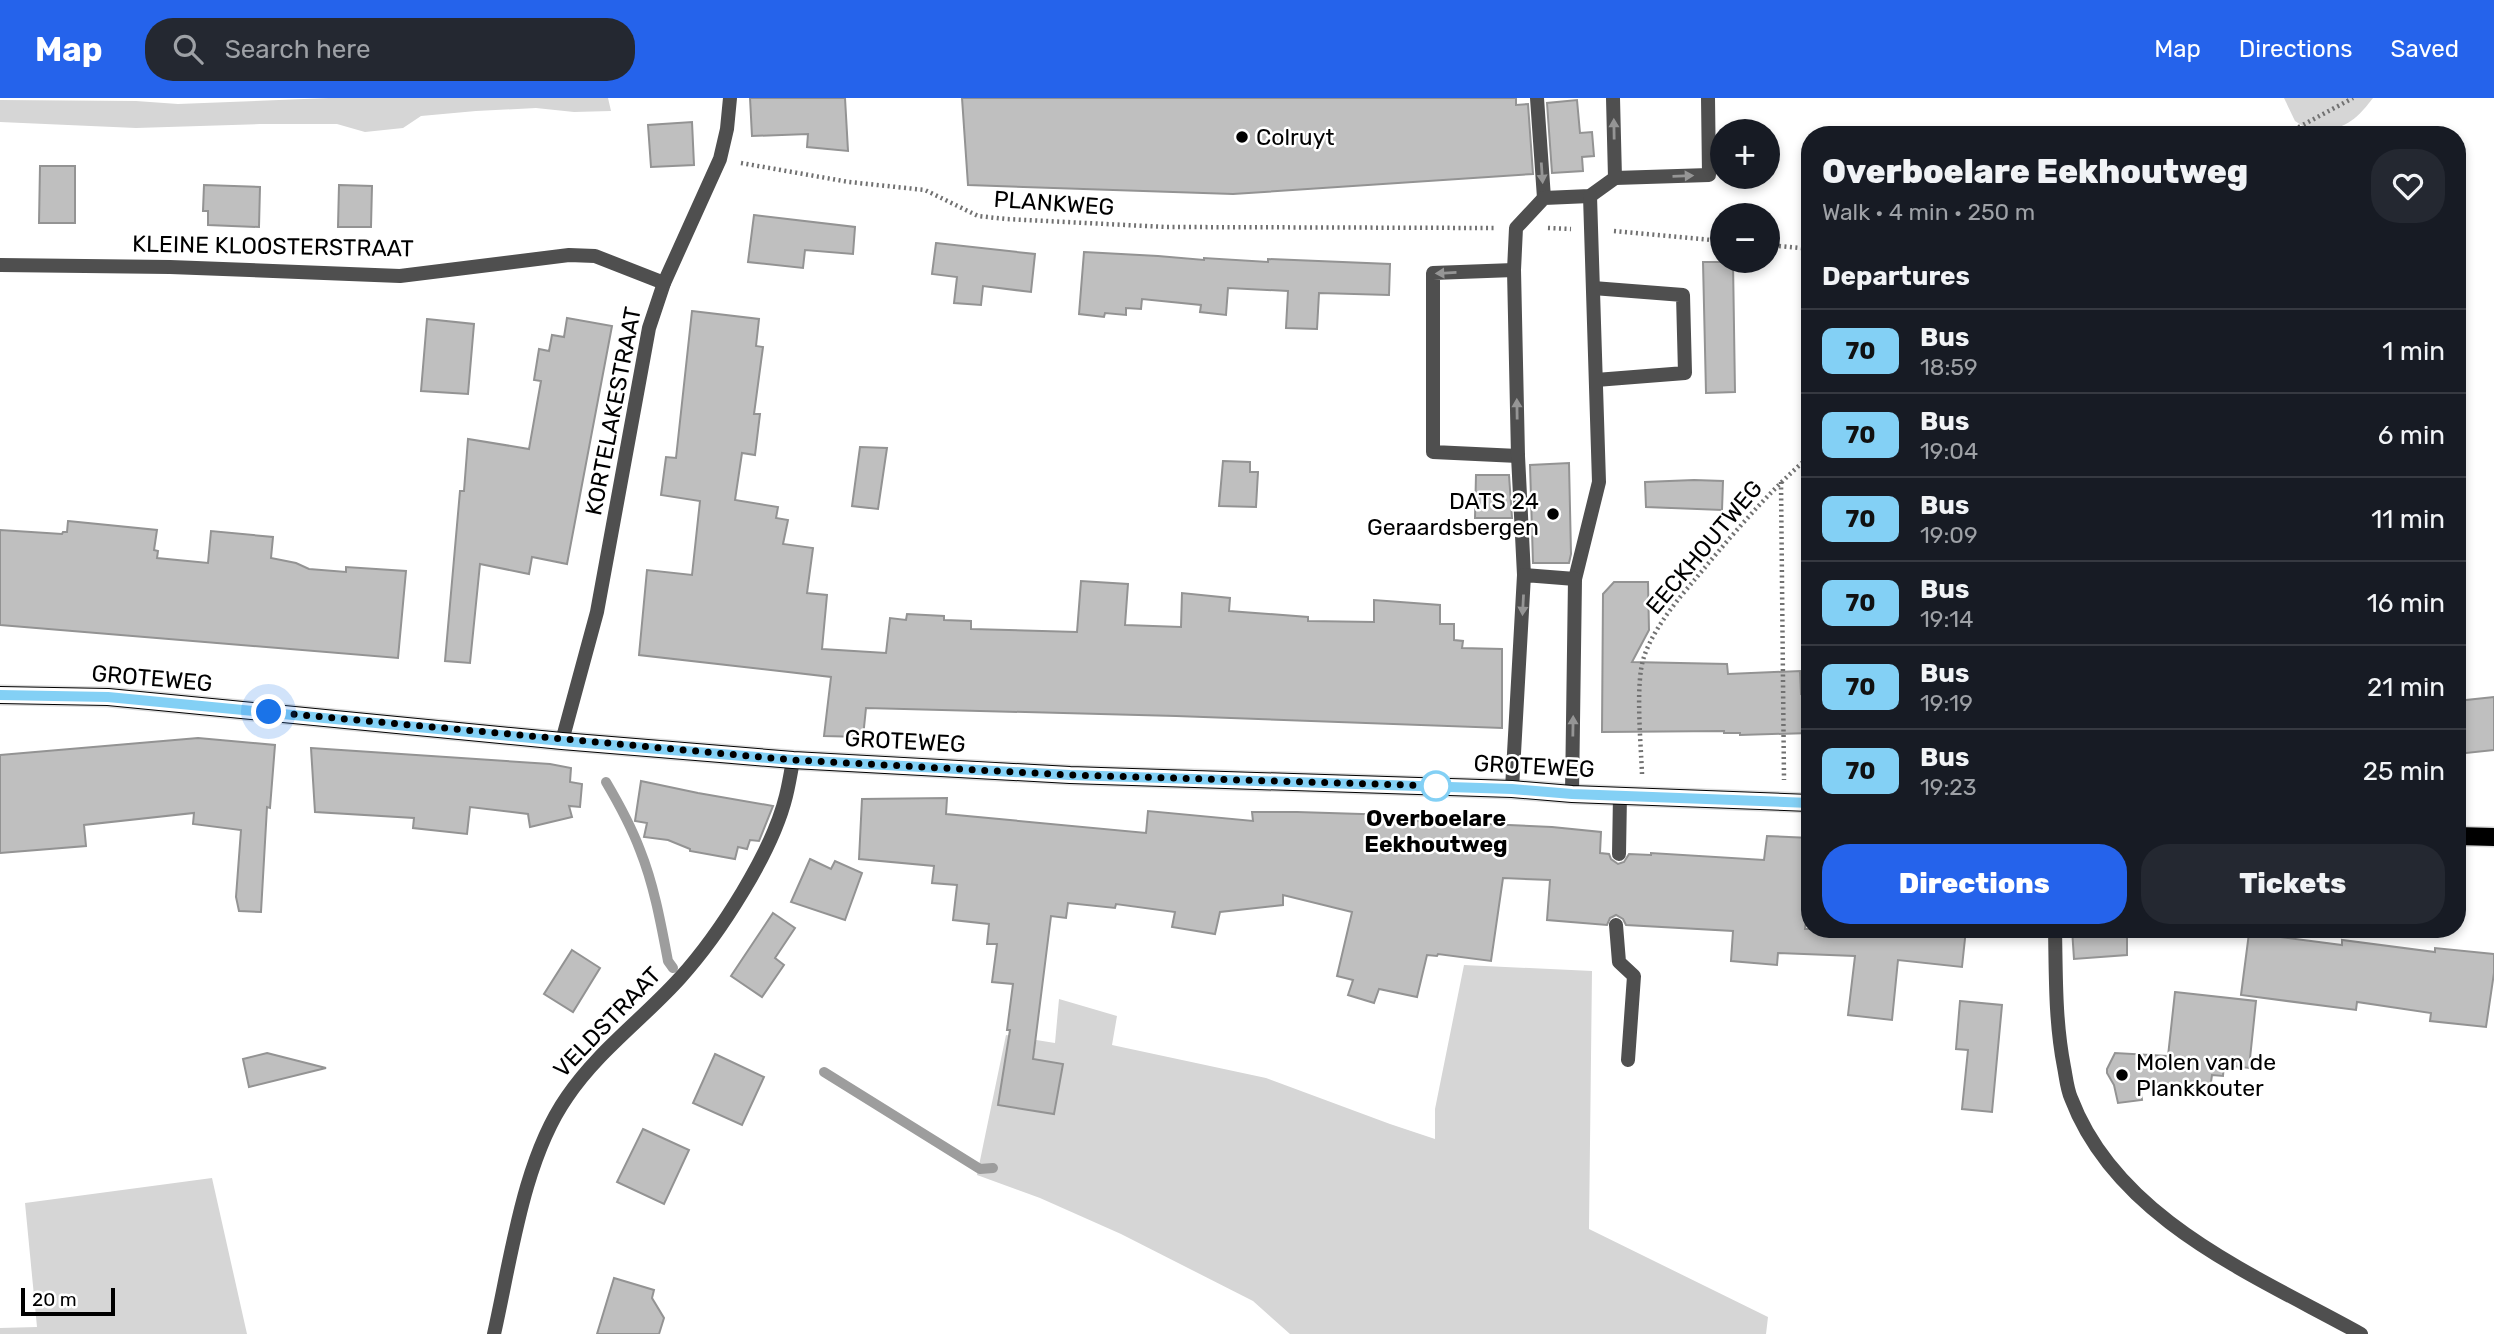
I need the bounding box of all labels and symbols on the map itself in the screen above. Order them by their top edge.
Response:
one-way arrow [1608,117,1620,139]
place label: Colruyt [1256,123,1334,151]
marker: Colruyt [1234,129,1250,145]
one-way arrow [1537,162,1548,184]
one-way arrow [1672,170,1694,181]
street label: PLANKWEG [993,185,1115,221]
street label: KLEINE KLOOSTERSTRAAT [132,230,414,262]
one-way arrow [1435,267,1457,278]
street label: KORTELAKESTRAAT [579,304,647,518]
one-way arrow [1511,398,1523,420]
street label: EECKHOUTWEG [1640,474,1768,620]
place label: DATS 24 Geraardsbergen [1367,487,1539,541]
marker: DATS 24 Geraardsbergen [1545,506,1561,522]
one-way arrow [1517,594,1528,616]
street label: GROTEWEG [90,659,214,697]
your location [251,694,286,729]
one-way arrow [1567,714,1579,736]
street label: GROTEWEG [844,724,966,758]
street label: GROTEWEG [1473,749,1595,783]
marker: Overboelare Eekhoutweg [1421,771,1451,801]
place label: Overboelare Eekhoutweg [1364,804,1508,858]
street label: VELDSTRAAT [547,961,667,1083]
place label: Molen van de Plankkouter [2136,1048,2276,1102]
marker: Molen van de Plankkouter [2114,1067,2130,1083]
scale bar [21,1285,116,1317]

